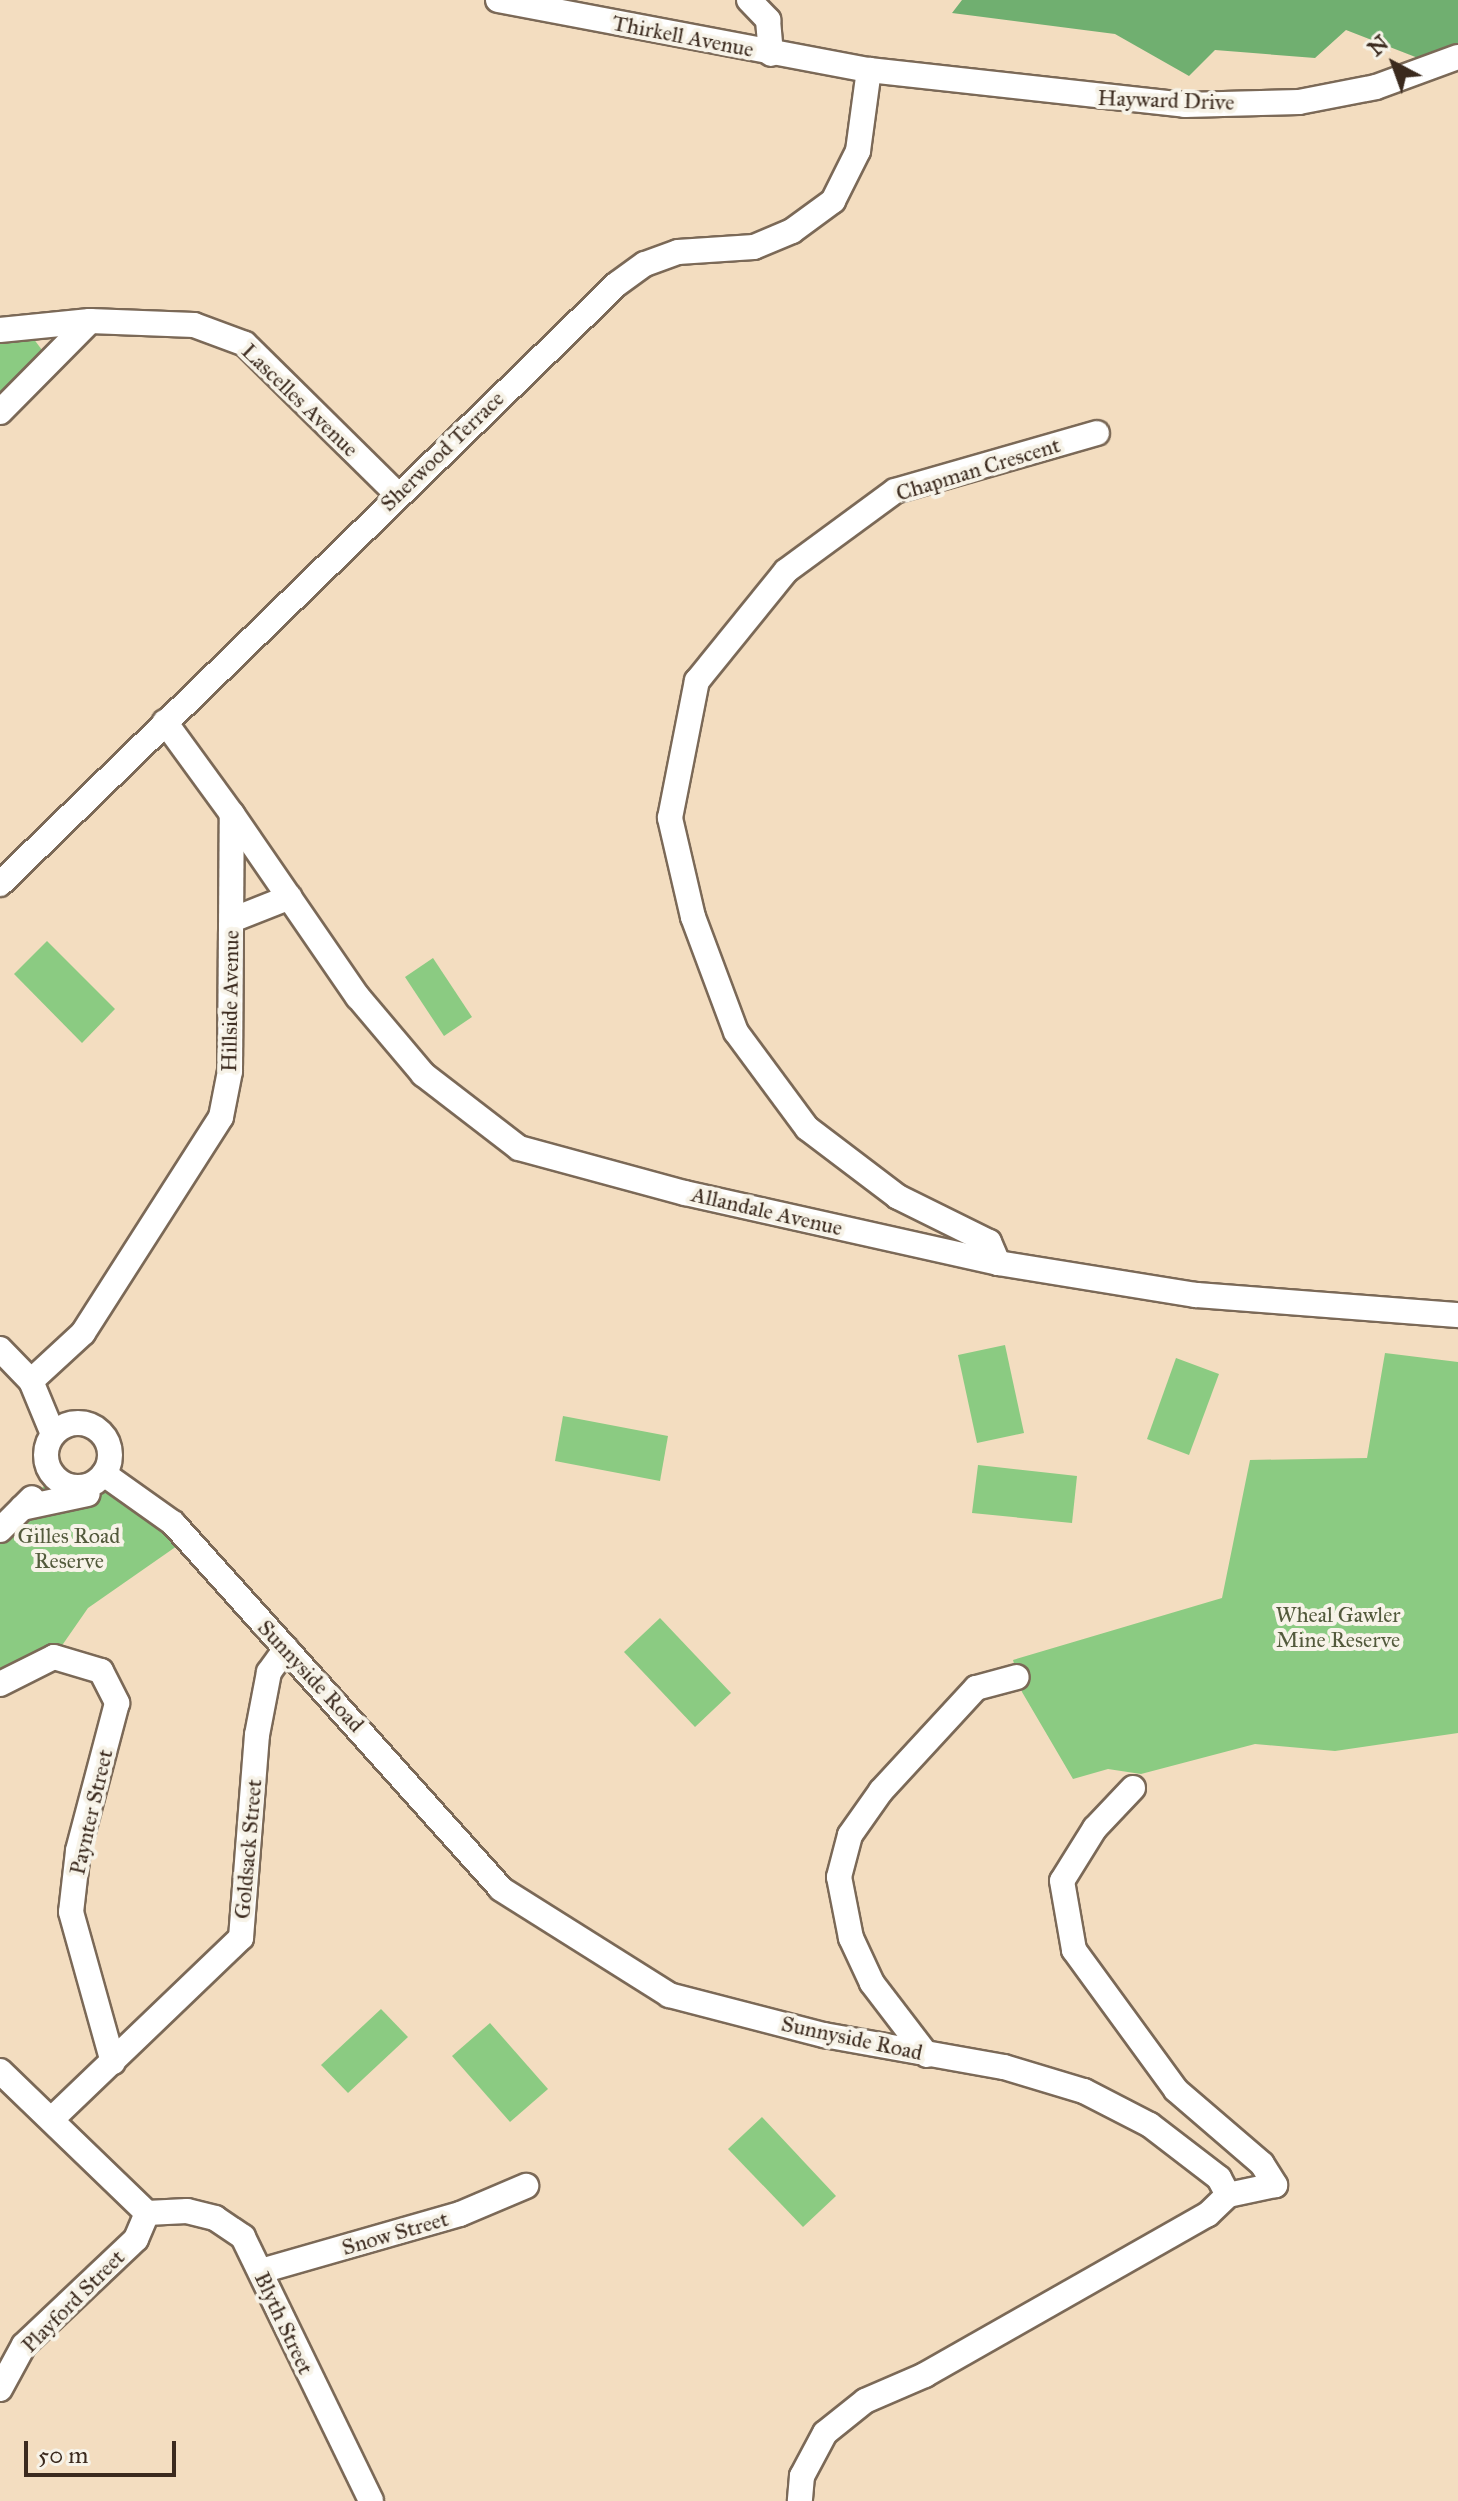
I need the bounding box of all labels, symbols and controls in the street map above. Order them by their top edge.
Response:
street label: Thirkell Avenue [610,9,756,63]
north arrow [1354,24,1434,104]
text: N [1362,29,1394,62]
street label: Hayward Drive [1097,84,1235,116]
street label: Lascelles Avenue [236,338,364,462]
street label: Sherwood Terrace [375,385,509,517]
street label: Chapman Crescent [893,431,1063,507]
street label: Hillside Avenue [216,930,244,1072]
street label: Allandale Avenue [689,1181,845,1241]
park label: Gilles Road Reserve [18,1522,120,1574]
park label: Wheal Gawler Mine Reserve [1275,1601,1401,1652]
street label: Sunnyside Road [252,1614,370,1738]
street label: Paynter Street [64,1747,118,1877]
street label: Goldsack Street [229,1778,267,1920]
street label: Sunnyside Road [779,2010,925,2066]
street label: Snow Street [339,2205,451,2261]
street label: Playford Street [16,2244,130,2358]
street label: Blyth Street [249,2268,319,2378]
scale bar [28,2425,180,2475]
text: 50 m [38,2440,88,2470]

